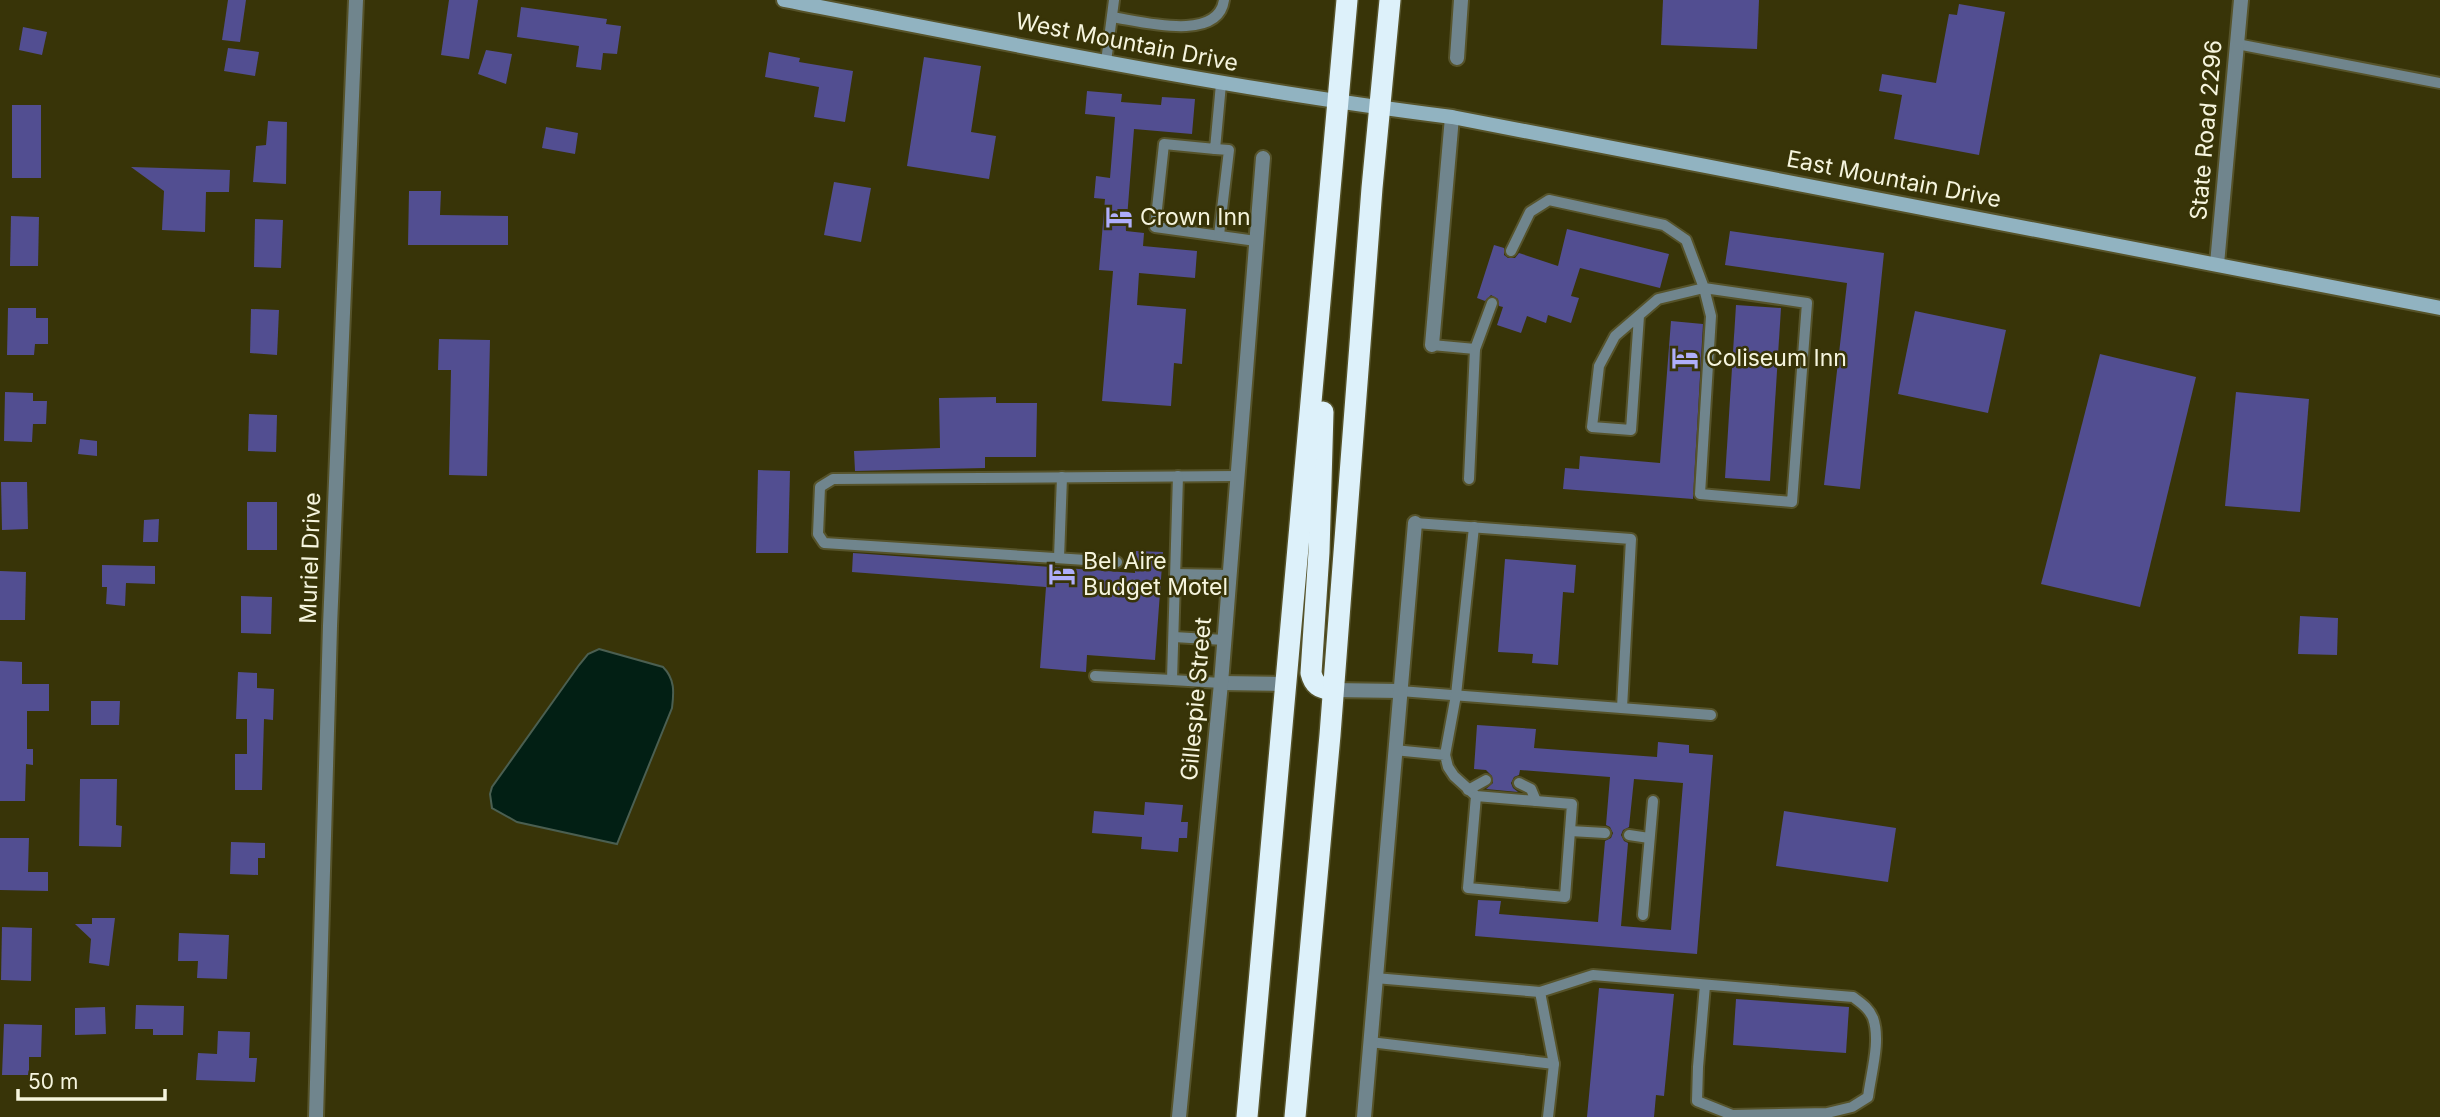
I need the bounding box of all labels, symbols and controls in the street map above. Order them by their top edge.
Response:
street label: West Mountain Drive [1013,7,1241,77]
street label: State Road 2296 [2184,39,2228,221]
street label: East Mountain Drive [1784,144,2004,214]
hotel icon: Crown Inn [1104,202,1134,232]
place label: Crown Inn [1140,203,1251,231]
hotel icon: Coliseum Inn [1670,343,1700,373]
place label: Coliseum Inn [1706,344,1847,372]
street label: Muriel Drive [294,492,326,624]
place label: Bel Aire Budget Motel [1083,547,1228,601]
hotel icon: Bel Aire Budget Motel [1047,559,1077,589]
street label: Gillespie Street [1175,616,1217,782]
scale bar [18,1058,164,1102]
text: 50 m [28,1069,78,1094]

